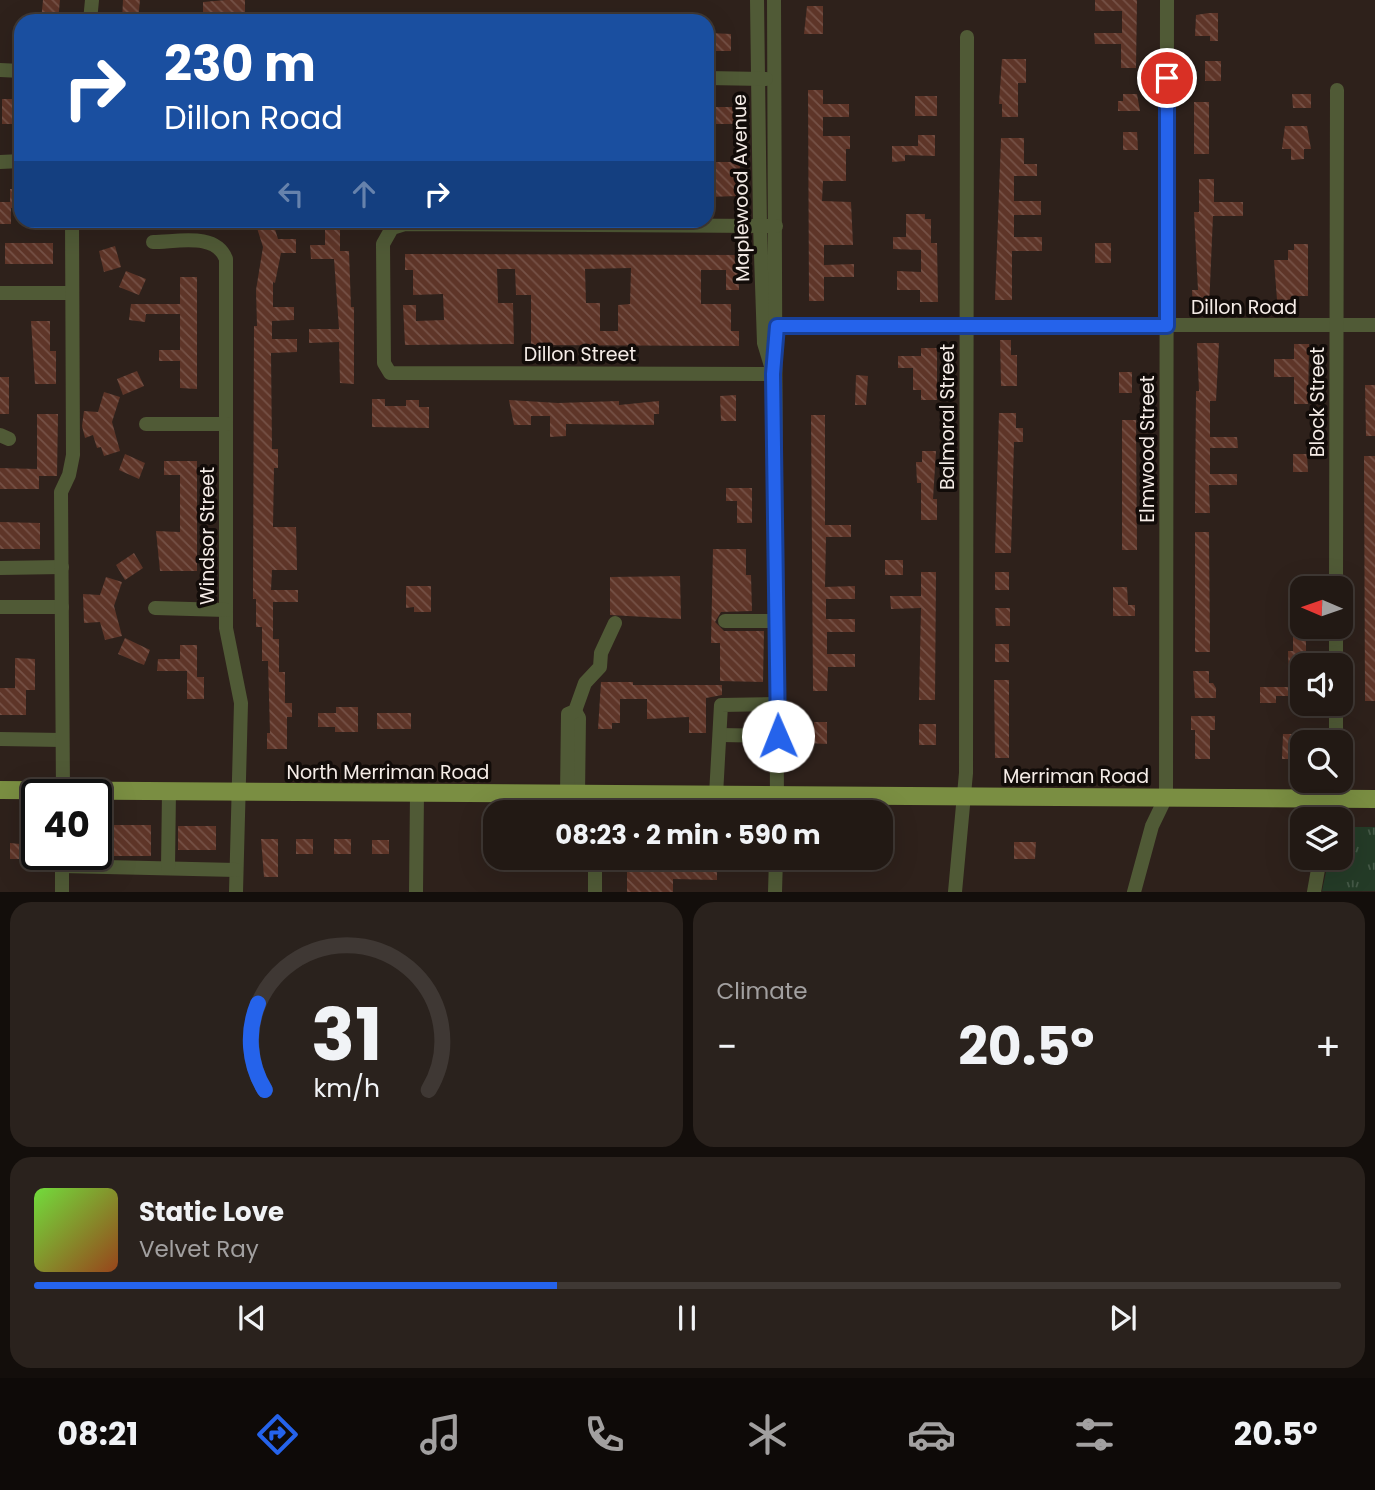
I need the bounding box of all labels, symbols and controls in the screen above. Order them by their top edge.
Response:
text: 230 m [164,30,316,98]
icon: right [49,42,140,133]
pin [1137,48,1197,108]
icon: arrive [1148,59,1186,97]
street label: Maplewood Avenue [726,94,756,282]
text: Dillon Road [164,95,343,140]
icon: left [272,175,310,213]
icon: ahead [345,175,383,213]
icon: right [418,175,456,213]
street label: Dillon Road [1191,294,1297,321]
street label: Dillon Street [524,341,636,368]
street label: Balmoral Street [934,344,961,490]
street label: Block Street [1304,347,1331,457]
street label: Elmwood Street [1134,375,1161,523]
street label: Windsor Street [194,467,221,605]
north arrow [1290,576,1353,639]
map controls [1290,576,1353,870]
button: sound [1290,653,1353,716]
position arrow [741,699,815,773]
button: search [1290,730,1353,793]
street label: North Merriman Road [287,759,489,786]
street label: Merriman Road [1003,763,1149,790]
speed limit sign: 40 [21,779,112,870]
button: layers [1290,807,1353,870]
text: 08:23 · 2 min · 590 m [555,817,821,853]
text: Climate [717,975,807,1007]
text: 31 [311,985,382,1086]
text: 20.5° [958,1010,1094,1083]
text: − [717,1020,737,1073]
text: + [1315,1020,1341,1073]
text: km/h [313,1071,380,1106]
text: Static Love [139,1194,284,1230]
text: Velvet Ray [139,1233,259,1265]
icon: previous [233,1299,271,1337]
icon: pause [668,1299,706,1337]
icon: next [1104,1299,1142,1337]
icon: directions [253,1410,302,1459]
icon: music [416,1410,465,1459]
icon: phone [580,1410,629,1459]
icon: climate [743,1410,792,1459]
icon: car [907,1410,956,1459]
icon: filters [1070,1410,1119,1459]
text: 08:21 [57,1411,138,1456]
text: 20.5° [1234,1411,1318,1456]

